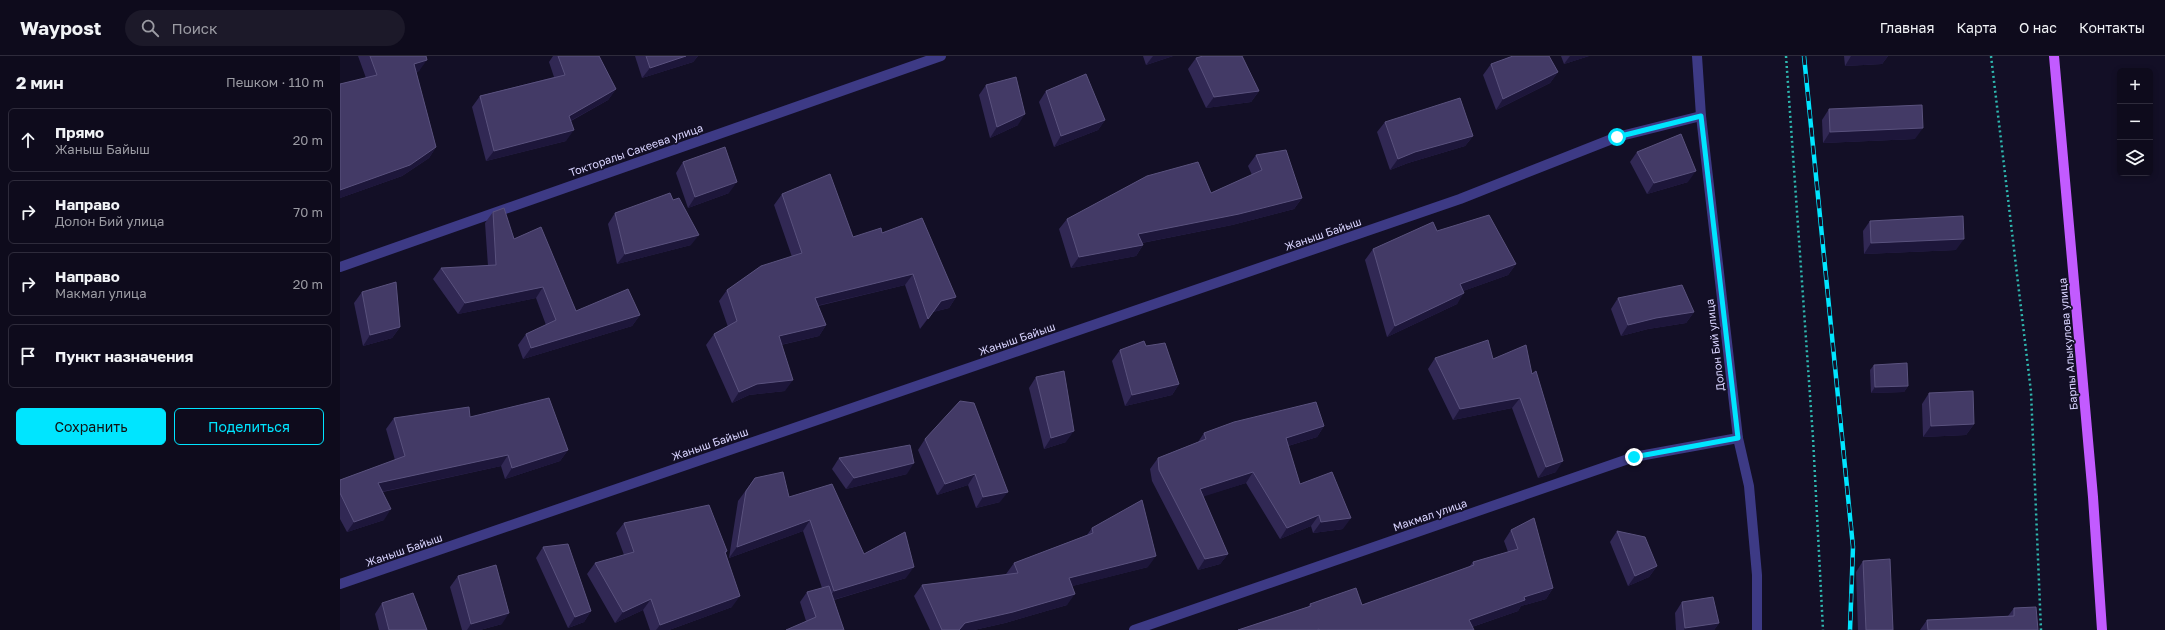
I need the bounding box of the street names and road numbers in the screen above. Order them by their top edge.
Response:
street label: Токторалы Сакеева улица [567,120,705,179]
street label: Жаныш Байыш [1283,214,1363,253]
street label: Барпы Алыкулова улица [2055,277,2080,411]
street label: Долон Бий улица [1702,298,1727,392]
street label: Жаныш Байыш [977,319,1057,358]
street label: Жаныш Байыш [670,424,750,463]
street label: Макмал улица [1391,496,1469,533]
street label: Жаныш Байыш [364,530,444,569]

